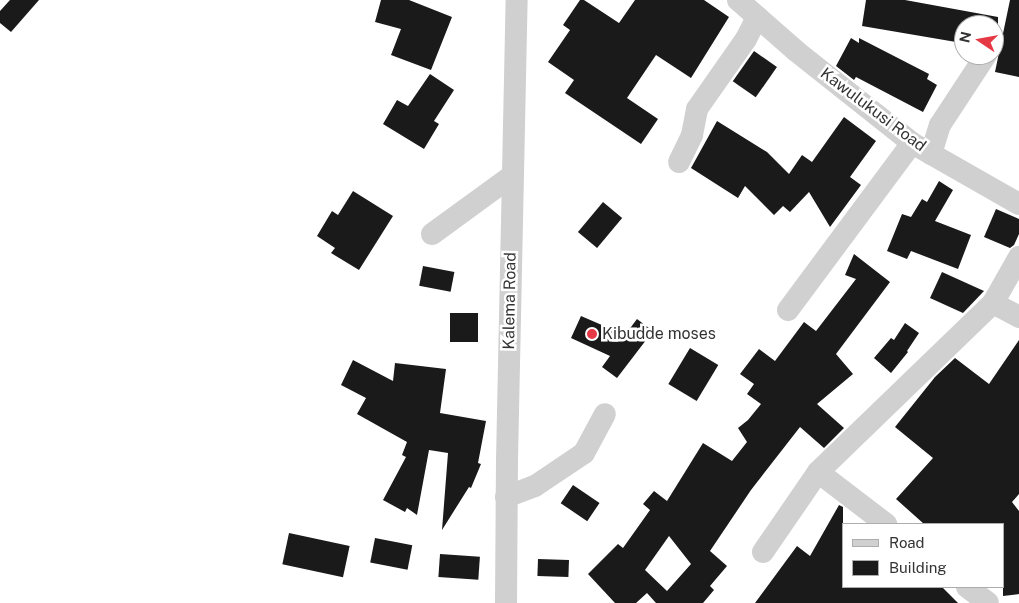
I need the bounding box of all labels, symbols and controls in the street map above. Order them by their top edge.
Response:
north arrow [954,15,1004,65]
text: N [956,30,974,44]
street label: Kawulukusi Road [816,64,930,156]
street label: Kalema Road [500,252,520,350]
place label: Kibudde moses [602,324,716,344]
marker: Kibudde moses [586,328,598,340]
legend [842,523,1004,588]
text: Road [889,534,925,551]
text: Building [889,559,947,576]

